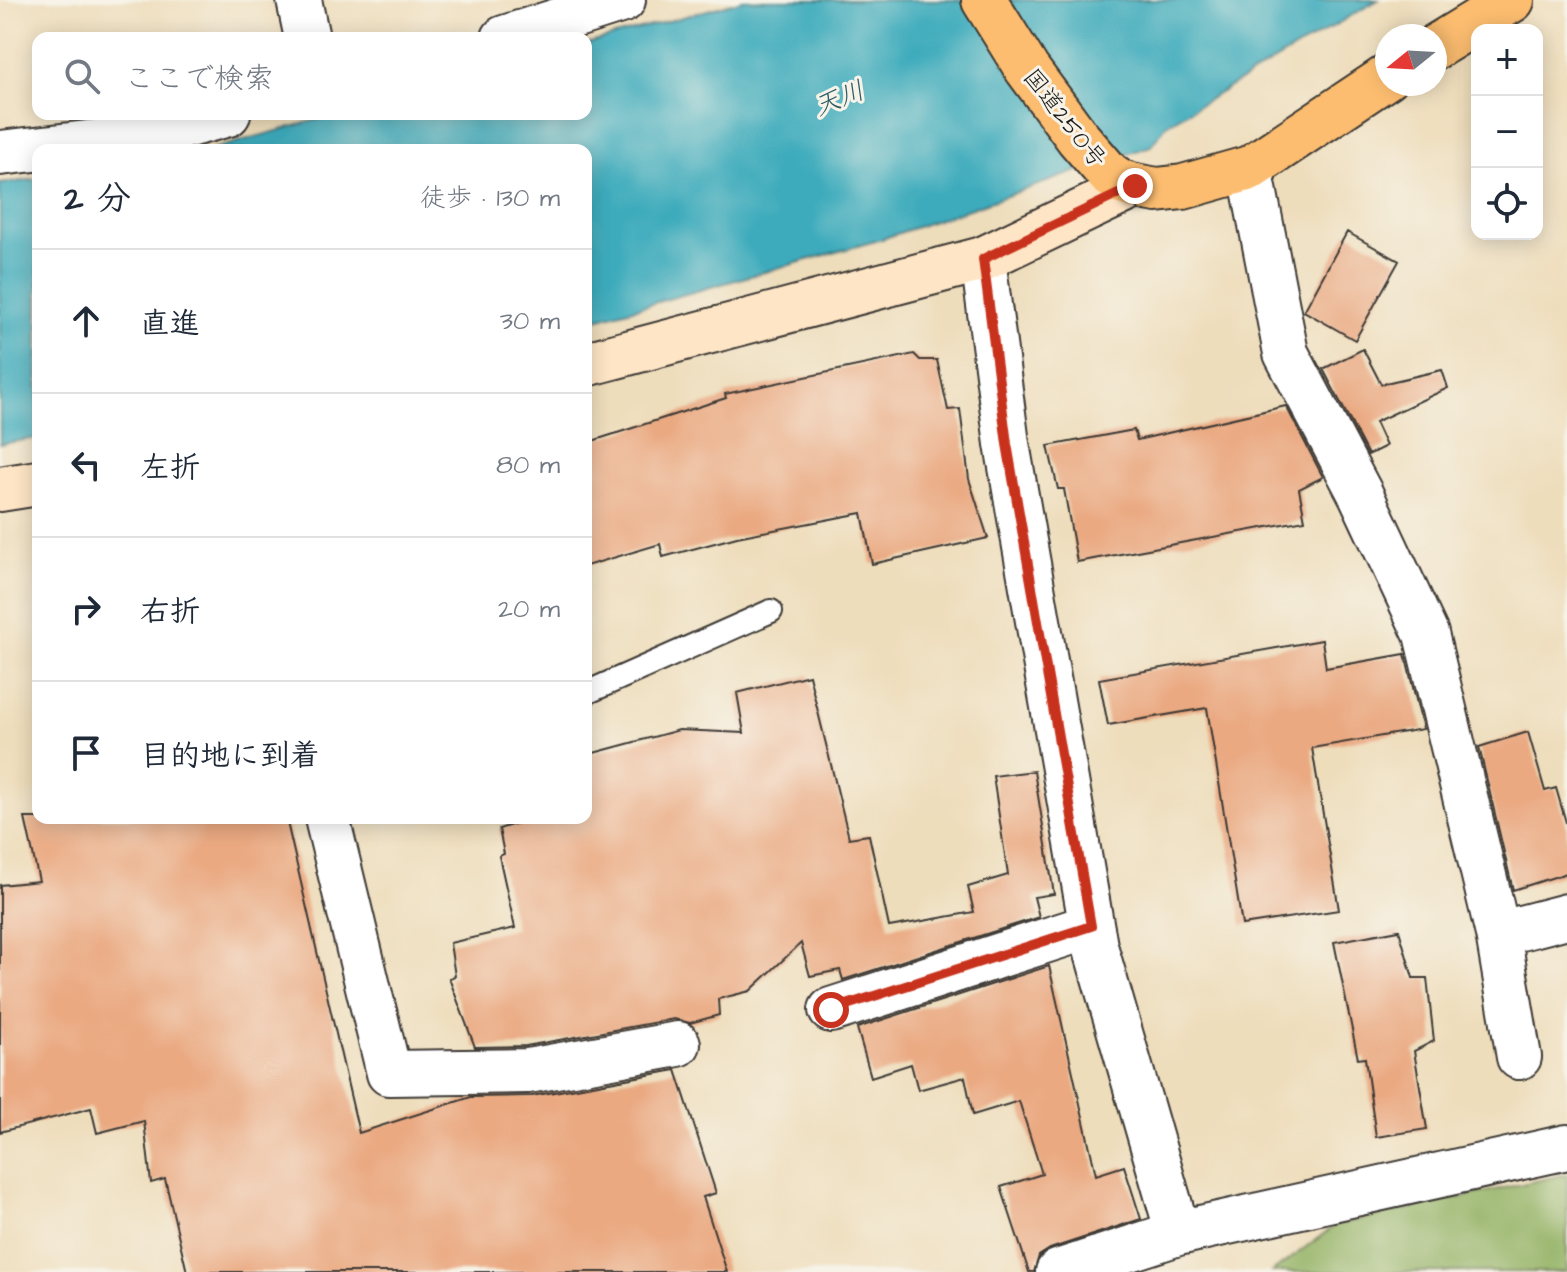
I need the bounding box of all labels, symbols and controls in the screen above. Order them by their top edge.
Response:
north arrow [1375,24,1447,96]
map controls [1471,24,1543,240]
button: + [1471,24,1543,96]
search box [32,32,592,120]
icon: search [60,54,104,98]
text: ここで検索 [124,58,274,100]
street label: 国道250号 [1015,62,1114,176]
water label: 天川 [809,72,870,125]
button: − [1471,96,1543,168]
route end [1117,168,1153,204]
button: locate [1471,168,1543,240]
text: 2 分 [64,175,131,223]
text: 徒歩 · 130 m [420,180,560,216]
icon: ahead [64,299,108,343]
text: 直進 [140,303,200,345]
text: 30 m [500,303,560,339]
icon: left [64,443,108,487]
text: 左折 [140,447,200,489]
text: 80 m [496,447,560,483]
icon: right [64,587,108,631]
text: 右折 [140,591,200,633]
text: 20 m [498,591,560,627]
icon: arrive [64,731,108,775]
text: 目的地に到着 [140,735,320,777]
route start [813,992,849,1028]

